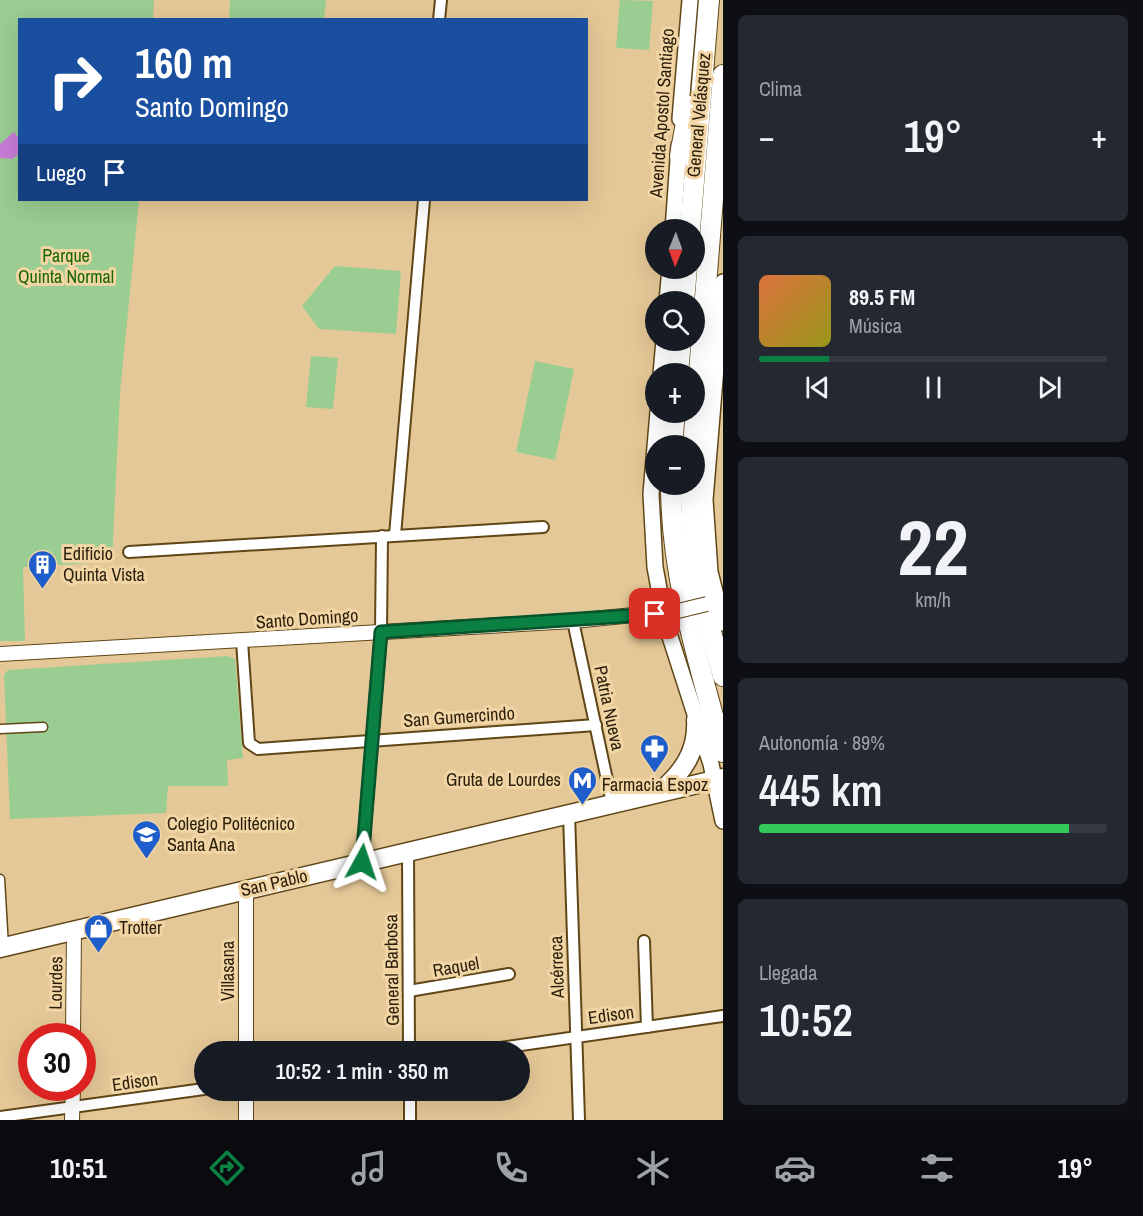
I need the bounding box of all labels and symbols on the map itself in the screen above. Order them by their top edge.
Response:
street label: Avenida Apostol Santiago [643,27,680,199]
street label: General Velásquez [681,52,716,178]
north arrow [645,219,705,279]
park label: Parque Quinta Normal [18,243,114,289]
place label: Edificio Quinta Vista [63,541,145,587]
building icon: Edificio Quinta Vista [26,548,58,590]
pin [629,588,680,639]
street label: Santo Domingo [255,602,359,635]
street label: Patria Nueva [588,663,631,753]
street label: San Gumercindo [402,700,515,733]
pharmacy icon: Farmacia Espoz [639,732,671,774]
metro station icon: Gruta de Lourdes [566,764,598,806]
place label: Gruta de Lourdes [446,767,561,792]
place label: Farmacia Espoz [602,772,708,797]
place label: Colegio Politécnico Santa Ana [167,811,295,857]
school or university icon: Colegio Politécnico Santa Ana [130,818,162,860]
position arrow [330,830,394,894]
street label: San Pablo [238,863,310,902]
shop icon: Trotter [82,912,114,954]
street label: General Barbosa [378,914,405,1026]
place label: Trotter [119,915,162,940]
street label: Alcérreca [543,935,570,1000]
street label: Villasana [215,941,240,1001]
street label: Raquel [431,950,481,983]
street label: Lourdes [43,956,68,1010]
street label: Edison [586,999,635,1030]
speed limit sign: 30 [18,1023,96,1101]
street label: Edison [110,1066,159,1097]

